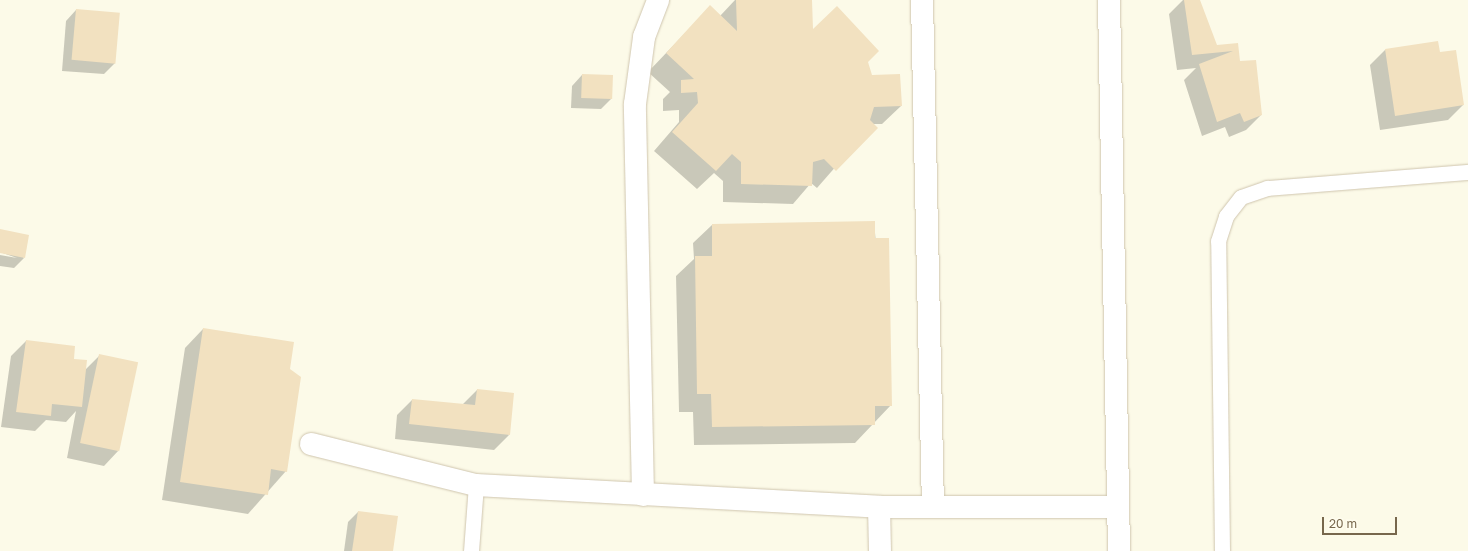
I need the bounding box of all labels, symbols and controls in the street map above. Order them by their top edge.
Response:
scale bar [1324,509,1399,535]
text: 20 m [1329,516,1357,531]

